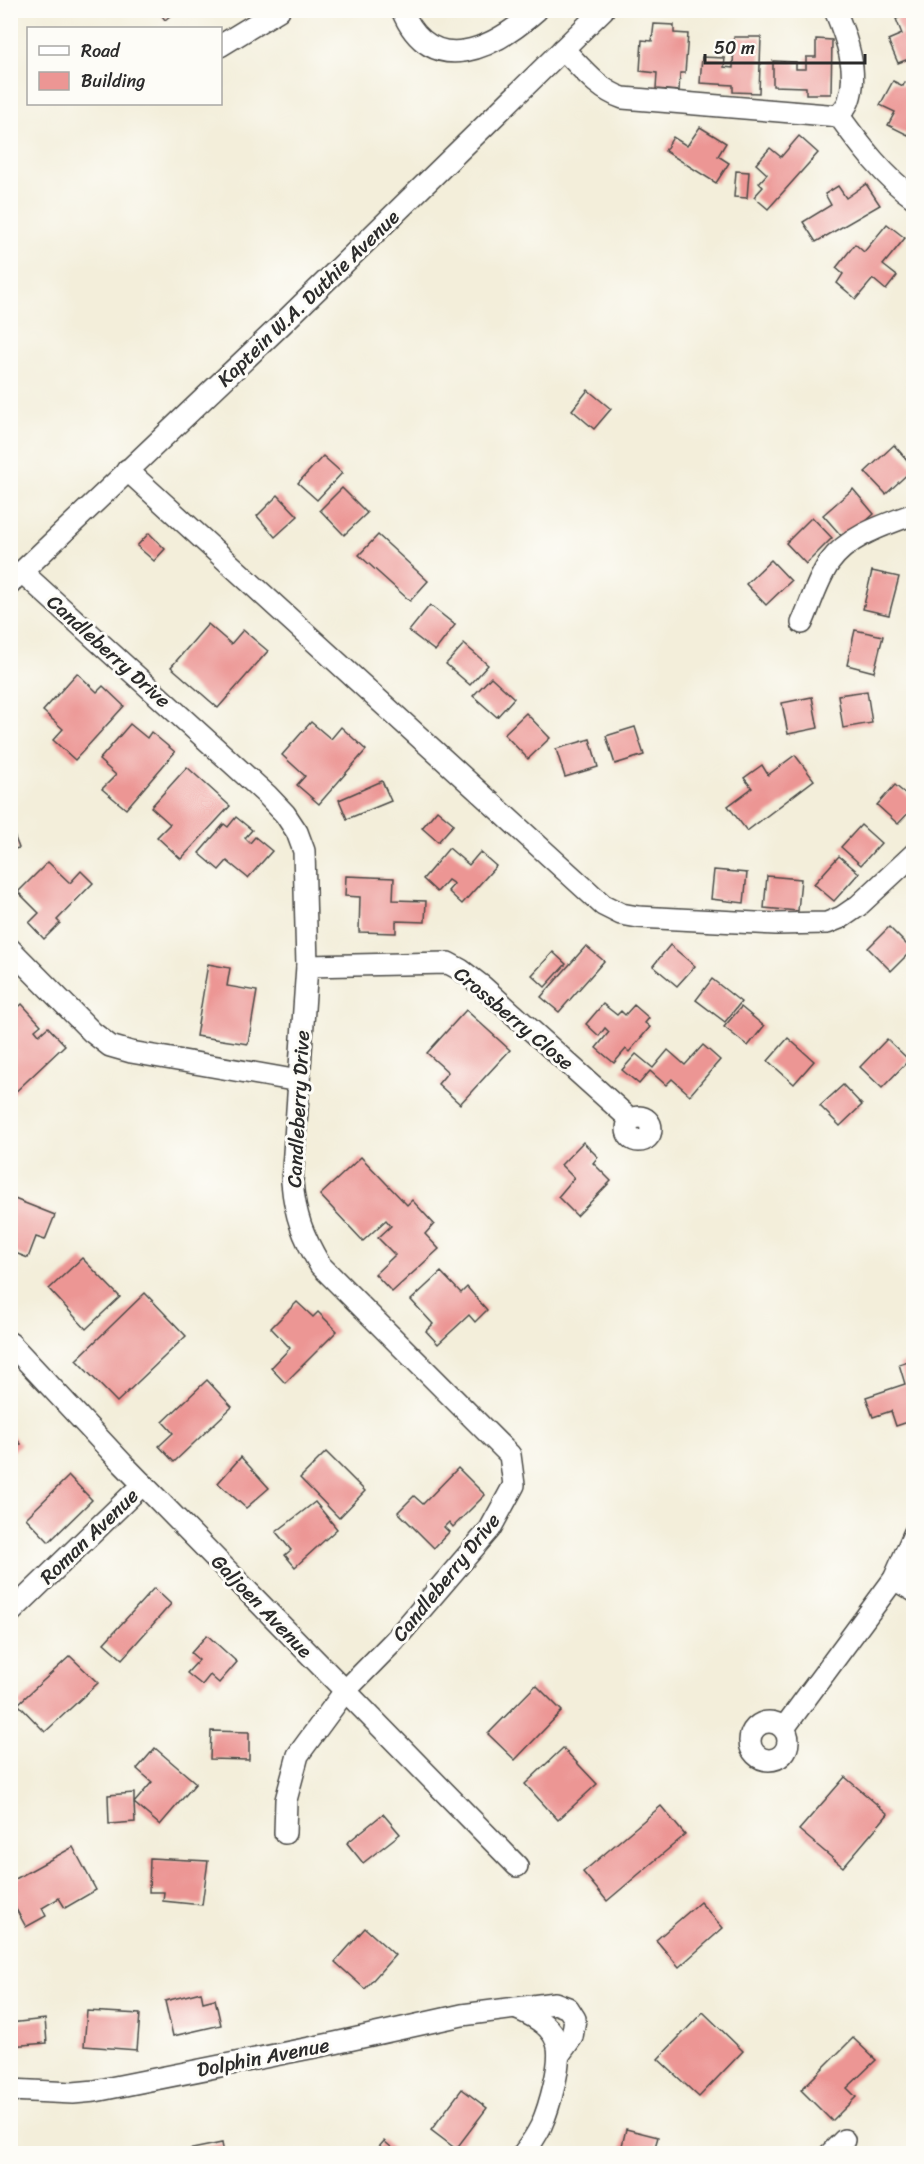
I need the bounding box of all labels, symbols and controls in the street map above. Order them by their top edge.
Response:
legend [27,27,222,105]
scale bar [705,27,866,65]
text: 50 m [714,32,755,64]
text: Road [81,35,121,67]
text: Building [81,65,145,97]
street label: Kaptein W.A. Duthie Avenue [209,201,408,396]
street label: Candleberry Drive [38,586,179,717]
street label: Crossberry Close [446,957,582,1079]
street label: Candleberry Drive [277,1029,320,1189]
street label: Roman Avenue [31,1479,147,1593]
street label: Candleberry Drive [383,1505,510,1650]
street label: Galjoen Avenue [202,1546,321,1667]
street label: Dolphin Avenue [194,2028,332,2087]

